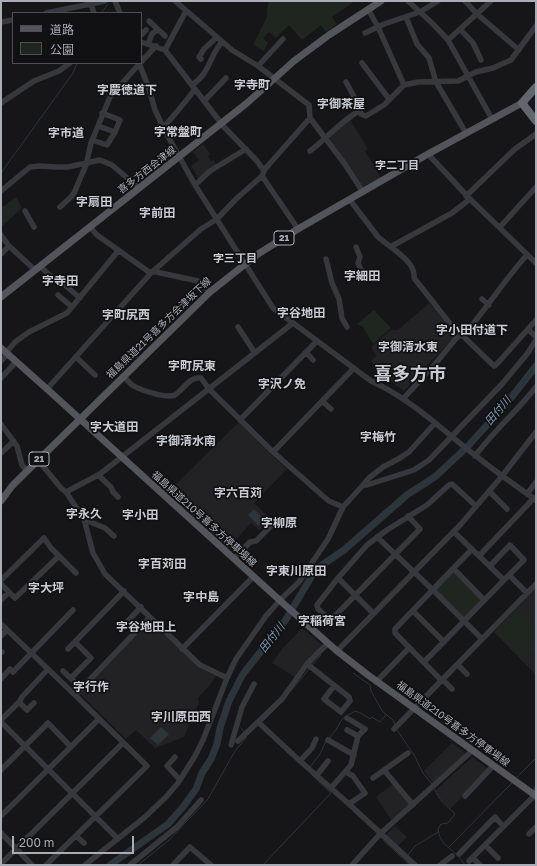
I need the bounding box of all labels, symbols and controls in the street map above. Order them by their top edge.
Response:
legend [12,12,142,64]
text: 道路 [50,22,74,37]
text: 公園 [50,42,74,57]
district label: 字寺町 [234,78,270,92]
district label: 字慶徳道下 [97,83,157,97]
district label: 字御茶屋 [317,97,365,111]
district label: 字常盤町 [154,125,202,139]
district label: 字市道 [48,126,84,140]
street label: 喜多方西会津線 [116,144,178,196]
district label: 字二丁目 [375,159,419,173]
district label: 字扇田 [76,195,112,209]
district label: 字前田 [139,206,175,220]
road number: 21 [274,231,294,245]
district label: 字三丁目 [213,252,257,266]
district label: 字細田 [344,269,380,283]
district label: 字寺田 [42,274,78,288]
street label: 福島県道21号喜多方会津坂下線 [104,275,214,381]
district label: 字谷地田 [277,306,325,320]
district label: 字町尻西 [102,308,150,322]
district label: 字小田付道下 [436,323,508,337]
district label: 字御清水東 [378,340,438,354]
district label: 字町尻東 [168,359,216,373]
district label: 喜多方市 [374,363,446,385]
district label: 字沢ノ免 [258,377,306,391]
water label: 田付川 [482,394,514,428]
district label: 字大道田 [90,420,138,434]
district label: 字梅竹 [360,430,396,444]
district label: 字御清水南 [156,434,216,448]
road number: 21 [29,452,49,466]
street label: 福島県道210号喜多方停車場線 [149,469,259,569]
district label: 字六百苅 [214,486,262,500]
district label: 字永久 [66,507,102,521]
district label: 字小田 [122,508,158,522]
district label: 字柳原 [261,516,297,530]
district label: 字百苅田 [138,557,186,571]
district label: 字東川原田 [266,564,326,578]
district label: 字大坪 [28,581,64,595]
district label: 字中島 [183,590,219,604]
district label: 字稲荷宮 [298,614,346,628]
district label: 字谷地田上 [116,620,176,634]
water label: 田付川 [257,621,287,655]
street label: 福島県道210号喜多方停車場線 [394,679,512,769]
district label: 字行作 [73,680,109,694]
district label: 字川原田西 [151,710,211,724]
scale bar [14,828,136,854]
text: 200 m [19,835,54,850]

